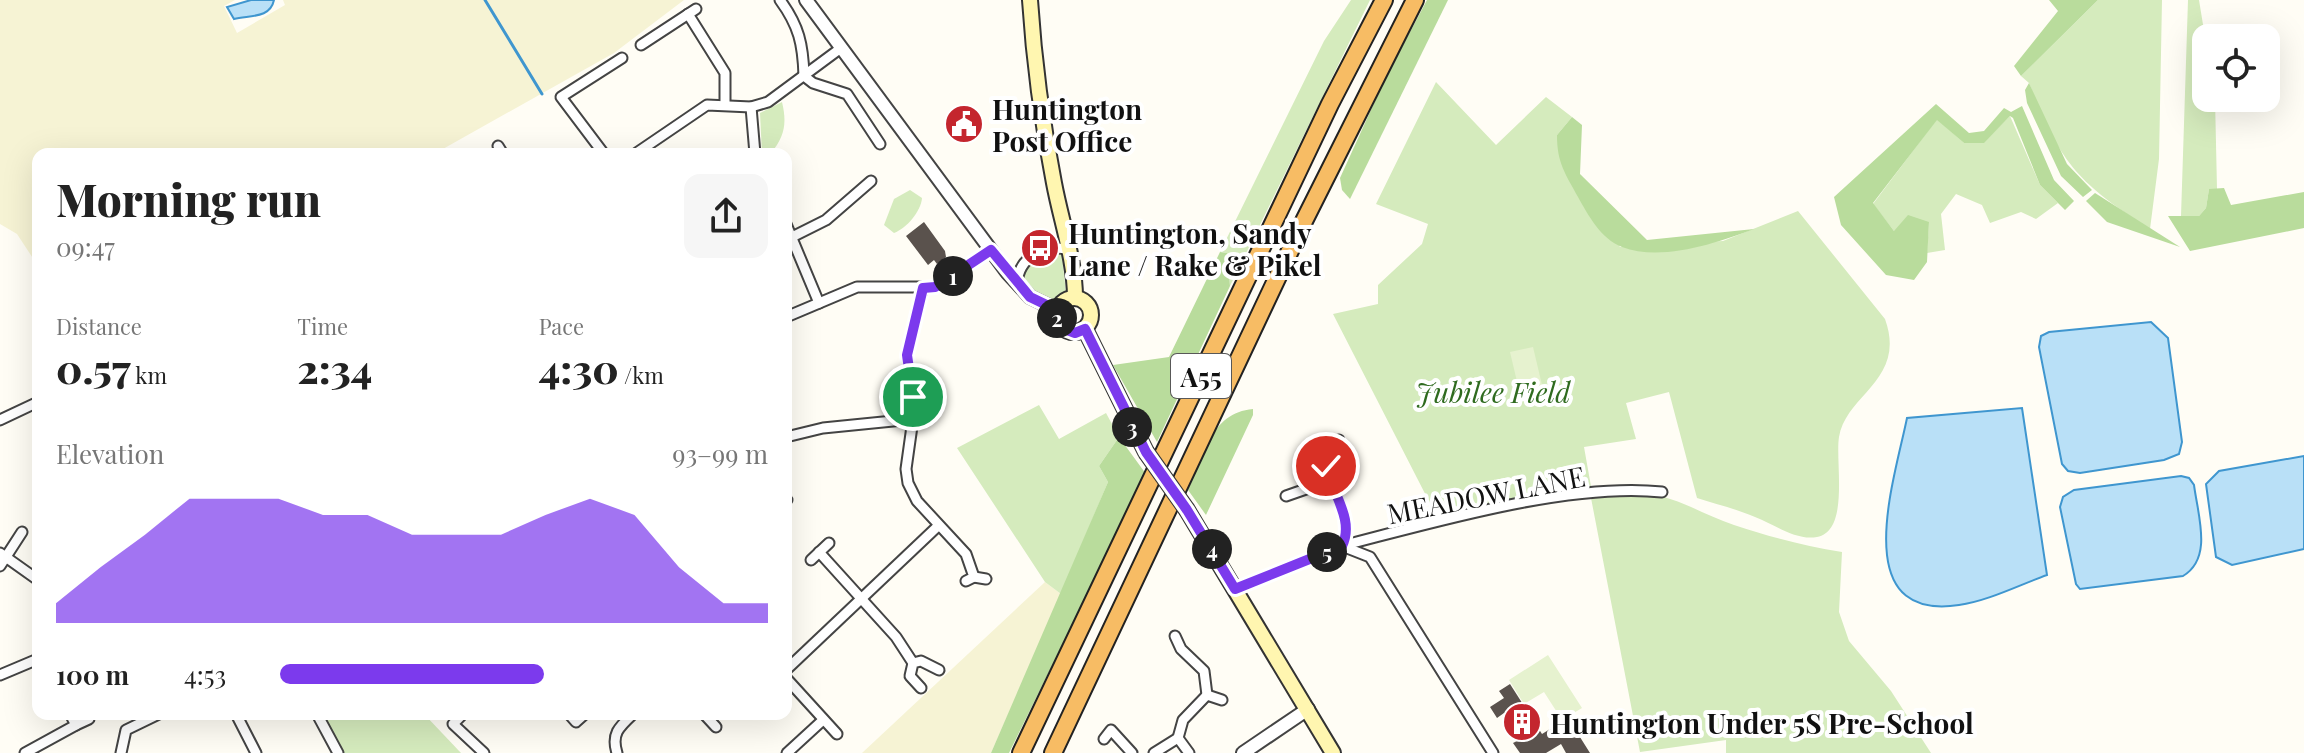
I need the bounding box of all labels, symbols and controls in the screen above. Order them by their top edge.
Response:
map controls [2192,24,2280,112]
button: locate [2192,24,2280,112]
place label: Huntington Post Office [992,90,1142,159]
public building icon: Huntington Post Office [943,103,985,145]
text: Morning run [56,169,321,228]
button: share [684,174,768,258]
place label: Huntington, Sandy Lane / Rake & Pikel [1068,214,1322,283]
bus stop icon: Huntington, Sandy Lane / Rake & Pikel [1019,227,1061,269]
text: 09:47 [56,229,115,264]
pin: 1 [933,256,973,296]
text: 1 [949,261,957,291]
pin: 2 [1037,298,1077,338]
text: 2 [1051,303,1063,333]
text: Distance [56,311,142,341]
text: Time [297,311,348,341]
text: Pace [539,311,584,341]
text: 0.57 [56,341,131,394]
text: 2:34 [297,341,372,394]
text: 4:30 [539,341,619,394]
road number: A55 [1171,354,1231,398]
text: km [131,360,167,390]
text: /km [619,360,664,390]
pin [879,363,947,431]
park label: Jubilee Field [1416,373,1571,410]
icon: arrive [891,375,935,419]
pin: 3 [1112,407,1152,447]
text: 3 [1127,412,1137,442]
pin [1292,432,1360,500]
text: Elevation [56,436,164,471]
text: 93–99 m [672,436,768,471]
icon: check [1304,444,1348,488]
street label: MEADOW LANE [1384,457,1588,531]
pin: 4 [1192,529,1232,569]
pin: 5 [1307,532,1347,572]
text: 4 [1206,534,1218,564]
text: 5 [1322,537,1332,567]
text: 100 m [56,657,129,692]
text: 4:53 [184,657,226,692]
building icon: Huntington Under 5S Pre-School [1501,701,1543,743]
place label: Huntington Under 5S Pre-School [1550,704,1974,741]

